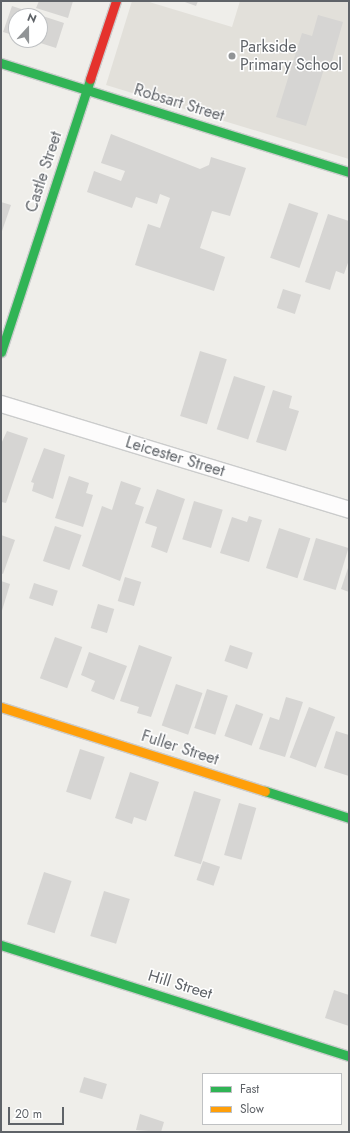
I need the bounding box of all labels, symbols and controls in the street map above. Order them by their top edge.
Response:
north arrow [8,8,48,48]
text: N [25,9,39,27]
place label: Parkside Primary School [240,37,342,75]
marker: Parkside Primary School [227,51,237,61]
street label: Robsart Street [132,80,226,126]
street label: Castle Street [22,129,66,215]
street label: Leicester Street [123,433,227,481]
street label: Fuller Street [139,726,221,770]
street label: Hill Street [146,966,214,1004]
legend [202,1073,342,1125]
text: Fast [240,1080,259,1098]
scale bar [10,1099,66,1125]
text: Slow [240,1100,264,1118]
text: 20 m [15,1105,42,1123]

